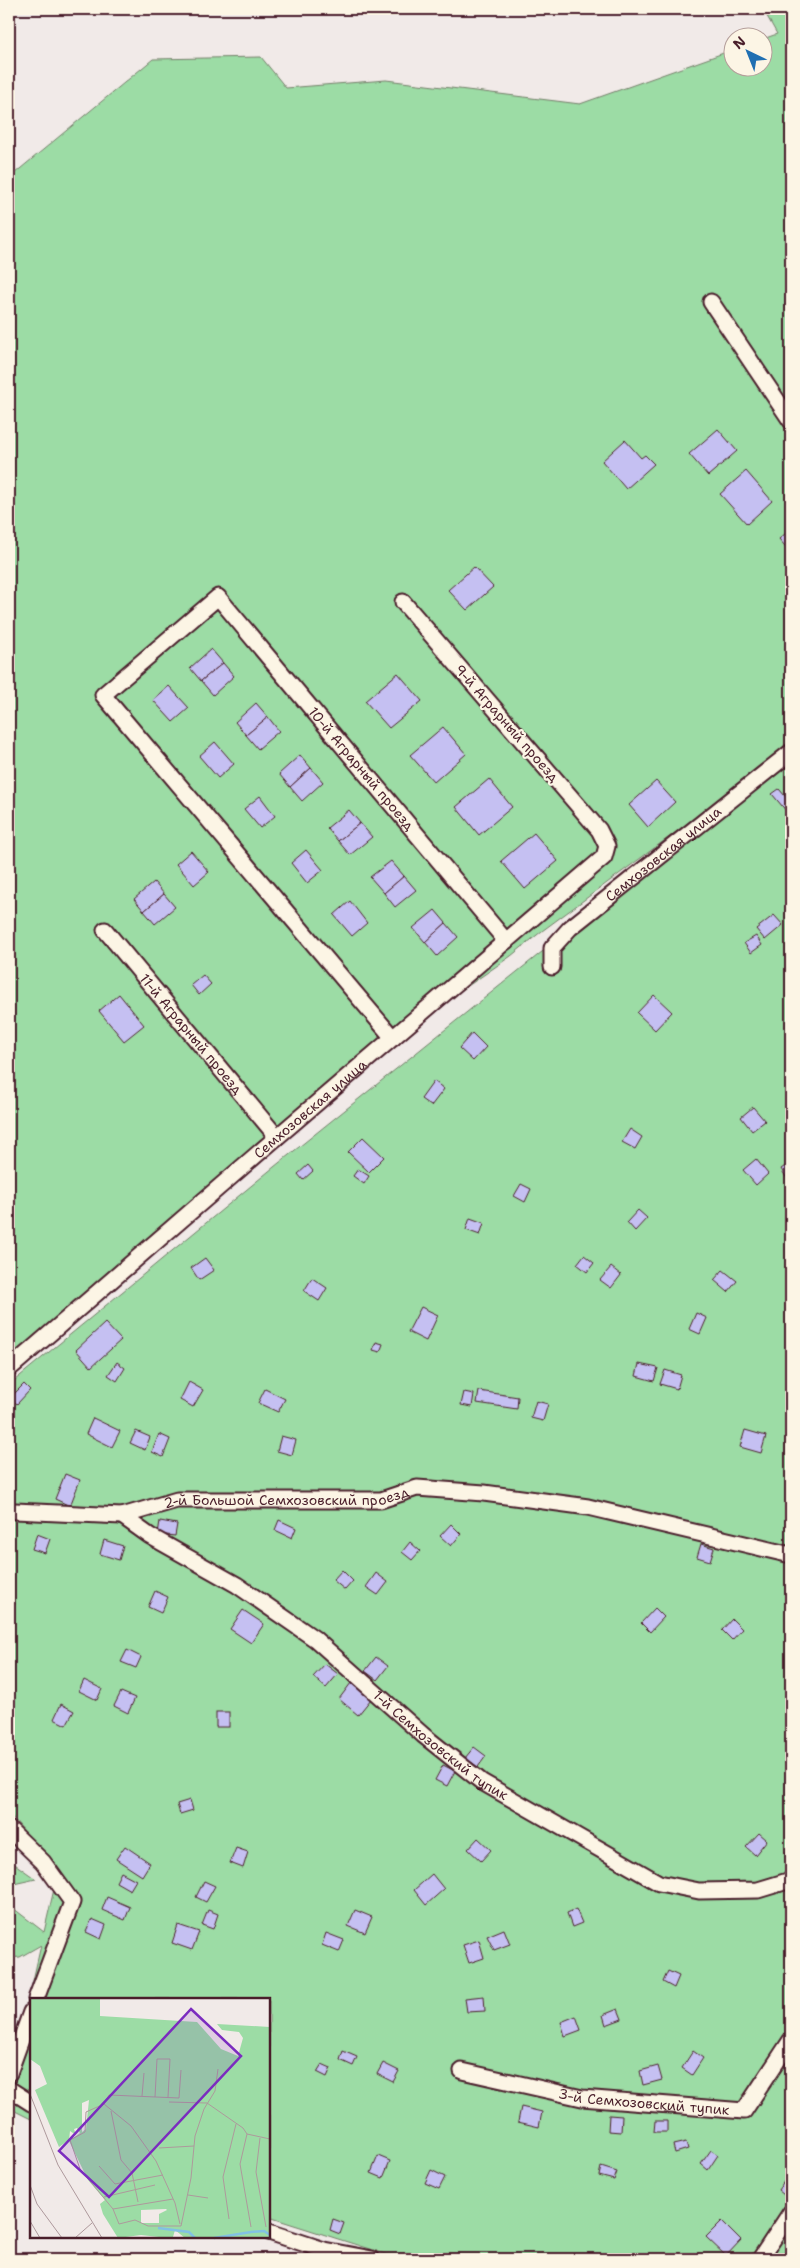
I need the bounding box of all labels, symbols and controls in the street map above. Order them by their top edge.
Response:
north arrow [722,28,772,78]
text: N [729,32,749,53]
street label: 9-й Аграрный проезд [451,660,563,786]
street label: 10-й Аграрный проезд [305,703,419,834]
street label: Семхозовская улица [602,802,725,905]
street label: 11-й Аграрный проезд [136,970,247,1098]
street label: Семхозовская улица [250,1055,371,1162]
street label: 2-й Большой Семхозовский проезд [162,1482,411,1512]
street label: 1-й Семхозовский тупик [370,1686,512,1804]
inset map [30,1998,270,2238]
street label: 3-й Семхозовский тупик [557,2084,731,2119]

